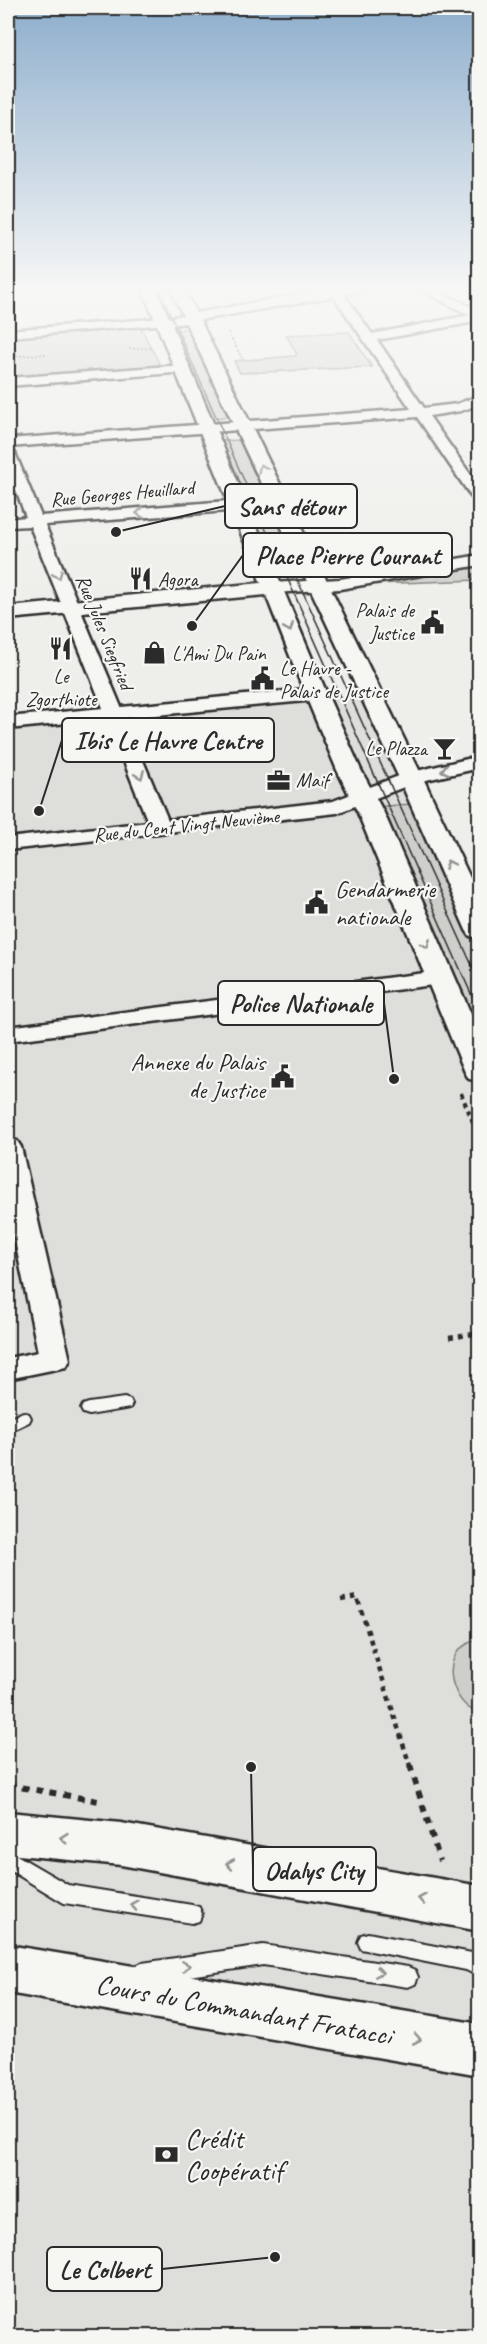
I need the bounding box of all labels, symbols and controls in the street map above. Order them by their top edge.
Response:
one-way arrow [257,464,269,475]
street label: Rue Georges Heuillard [49,475,198,512]
callout: Sans détour [225,484,357,528]
text: Sans détour [237,490,347,523]
one-way arrow [136,506,145,519]
callout: Place Pierre Courant [243,533,452,577]
text: Place Pierre Courant [256,539,443,572]
restaurant icon: Agora [127,566,153,592]
place label: Agora [158,567,199,592]
one-way arrow [51,569,63,580]
street label: Rue Jules Siegfried [70,571,140,696]
place label: Palais de Justice [356,598,415,646]
public building icon: Palais de Justice [419,609,445,635]
one-way arrow [282,622,294,633]
restaurant icon: Le Zgorthiote [48,636,74,662]
shop icon: L'Ami Du Pain [141,640,167,666]
place label: L'Ami Du Pain [172,641,267,666]
place label: Le Havre - Palais de Justice [280,656,389,704]
place label: Le Zgorthiote [26,664,98,712]
public building icon: Le Havre - Palais de Justice [249,666,275,692]
callout: Ibis Le Havre Centre [62,718,274,762]
text: Ibis Le Havre Centre [74,724,264,757]
bar icon: Le Plazza [432,735,458,761]
place label: Le Plazza [366,736,429,761]
one-way arrow [441,763,451,776]
office icon: Maif [265,767,291,793]
place label: Maif [296,768,333,793]
one-way arrow [133,769,145,780]
street label: Rue du Cent Vingt Neuvième [92,803,281,848]
one-way arrow [444,860,456,871]
place label: Gendarmerie nationale [335,874,437,932]
public building icon: Gendarmerie nationale [304,890,330,916]
one-way arrow [419,938,431,949]
callout: Police Nationale [218,981,384,1025]
text: Police Nationale [230,987,375,1020]
place label: Annexe du Palais de Justice [131,1047,267,1105]
public building icon: Annexe du Palais de Justice [270,1063,296,1089]
one-way arrow [59,1833,69,1845]
callout: Odalys City [253,1847,376,1891]
text: Odalys City [264,1854,367,1887]
one-way arrow [225,1858,235,1871]
one-way arrow [417,1893,427,1905]
one-way arrow [130,1900,139,1912]
one-way arrow [182,1960,191,1972]
street label: Cours du Commandant Fratacci [93,1966,398,2053]
one-way arrow [374,1966,384,1978]
one-way arrow [412,2032,422,2045]
place label: Crédit Coopératif [185,2121,289,2188]
bank icon: Crédit Coopératif [154,2141,180,2167]
callout: Le Colbert [47,2247,162,2291]
text: Le Colbert [59,2253,153,2286]

